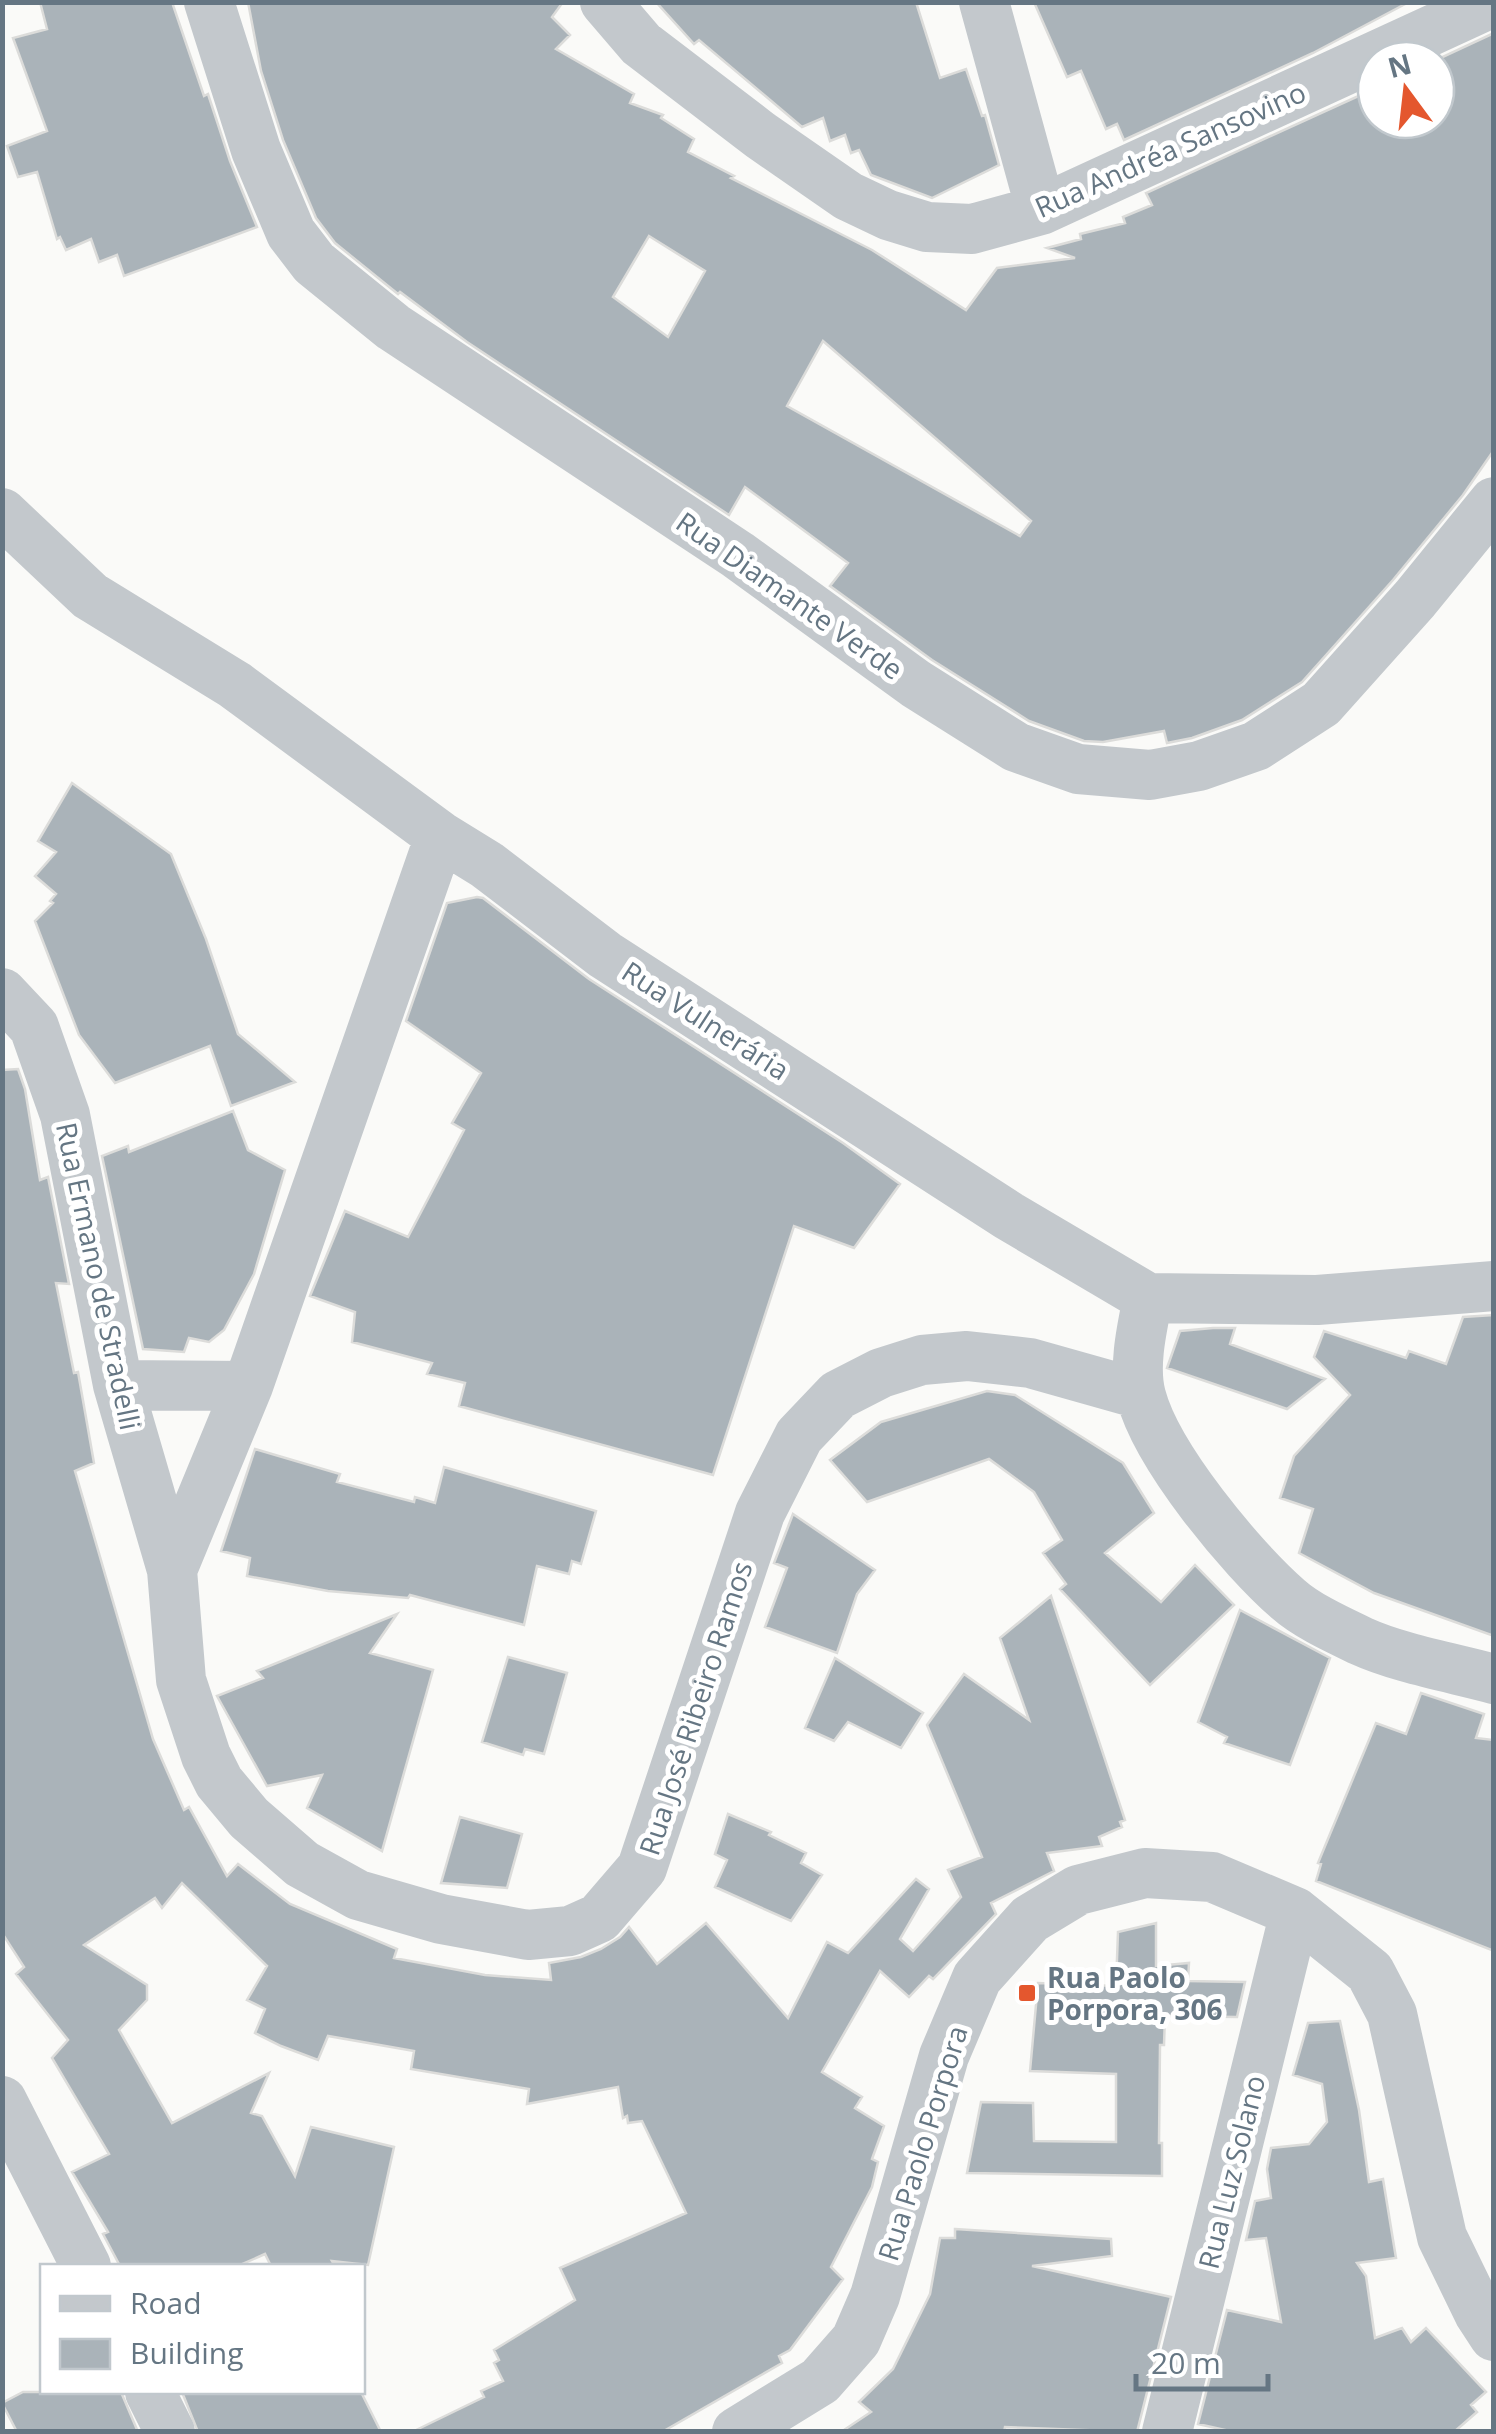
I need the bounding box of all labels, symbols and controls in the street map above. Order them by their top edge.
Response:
north arrow [1356,40,1456,140]
text: N [1383,44,1415,86]
street label: Rua Andréa Sansovino [1029,72,1311,226]
street label: Rua Diamante Verde [669,502,911,688]
street label: Rua Vulnerária [615,952,797,1088]
street label: Rua Ermano de Stradelli [48,1119,150,1433]
street label: Rua José Ribeiro Ramos [630,1556,760,1860]
place label: Rua Paolo Porpora, 306 [1047,1958,1223,2028]
marker: Rua Paolo Porpora, 306 [1016,1982,1038,2004]
street label: Rua Paolo Porpora [868,2021,976,2265]
street label: Rua Luz Solano [1189,2071,1273,2273]
legend [40,2264,365,2394]
text: Road [130,2282,202,2323]
scale bar [1136,2329,1268,2391]
text: Building [130,2332,244,2373]
text: 20 m [1151,2342,1221,2383]

